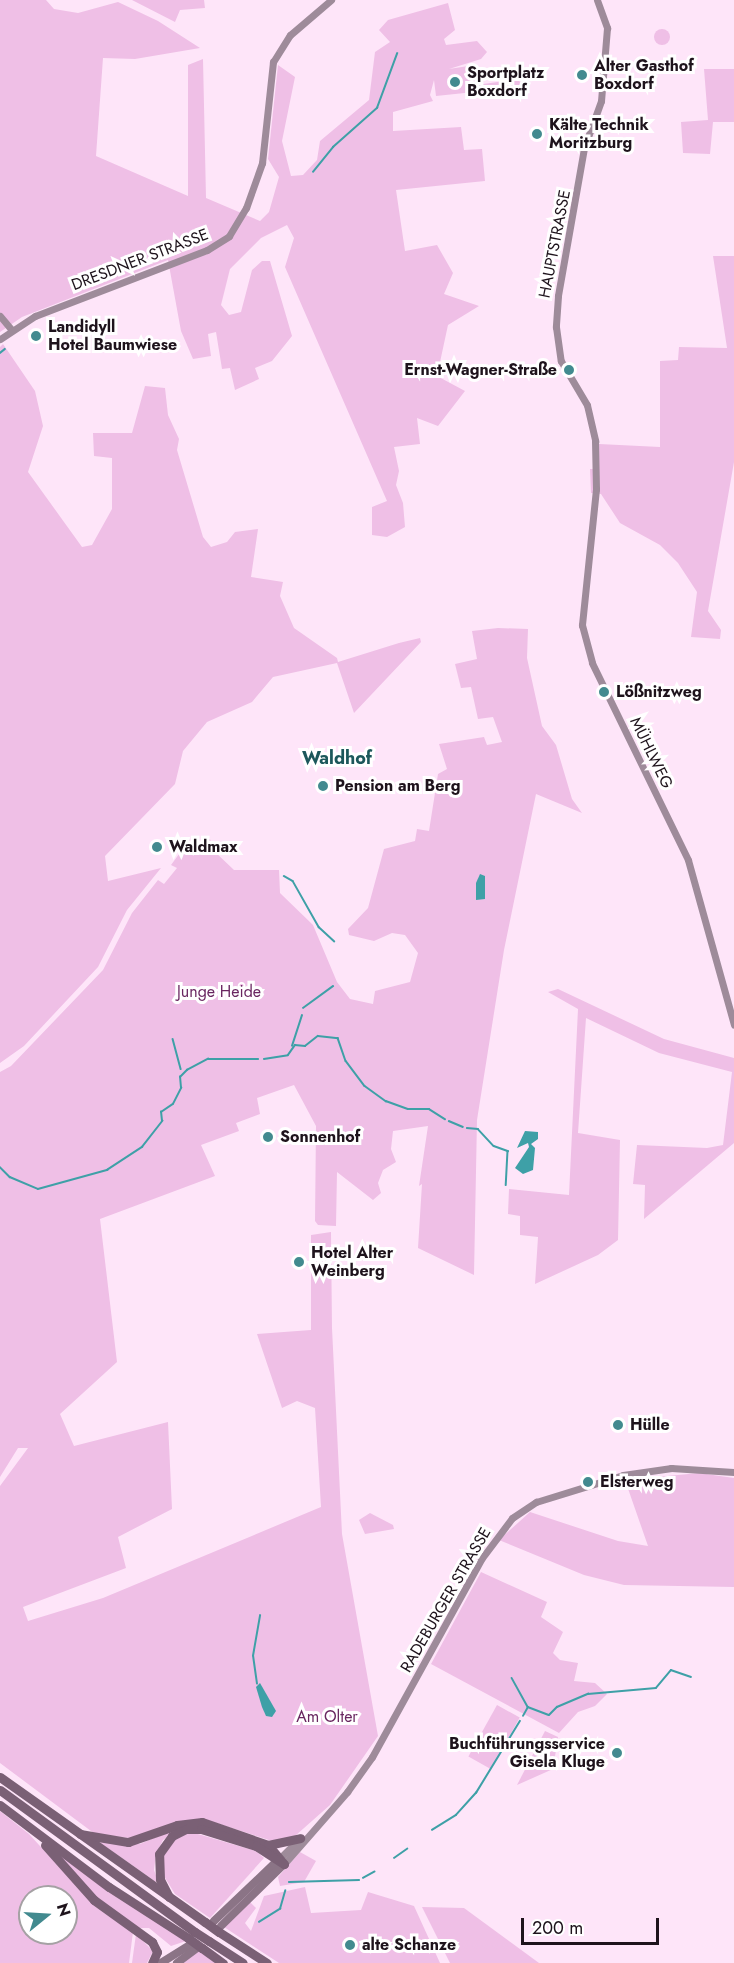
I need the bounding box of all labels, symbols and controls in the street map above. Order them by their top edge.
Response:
place label: Alter Gasthof Boxdorf [594,56,694,94]
place label: Sportplatz Boxdorf [467,63,544,101]
marker: Alter Gasthof Boxdorf [575,68,589,82]
marker: Sportplatz Boxdorf [448,75,462,89]
place label: Kälte Technik Moritzburg [549,115,649,153]
marker: Kälte Technik Moritzburg [530,127,544,141]
street label: HAUPTSTRASSE [535,188,575,300]
street label: DRESDNER STRASSE [69,225,211,295]
place label: Landidyll Hotel Baumwiese [48,317,177,355]
marker: Landidyll Hotel Baumwiese [29,329,43,343]
place label: Ernst-Wagner-Straße [404,360,557,380]
marker: Ernst-Wagner-Straße [562,363,576,377]
place label: Lößnitzweg [616,682,702,702]
marker: Lößnitzweg [597,685,611,699]
street label: MÜHLWEG [625,714,677,792]
district label: Waldhof [302,747,372,769]
place label: Pension am Berg [335,776,460,796]
marker: Pension am Berg [316,779,330,793]
place label: Waldmax [169,837,238,857]
marker: Waldmax [150,840,164,854]
park label: Junge Heide [177,982,261,1002]
place label: Sonnenhof [280,1127,360,1147]
marker: Sonnenhof [261,1130,275,1144]
place label: Hotel Alter Weinberg [311,1243,393,1281]
marker: Hotel Alter Weinberg [292,1255,306,1269]
place label: Hülle [630,1415,670,1435]
marker: Hülle [611,1418,625,1432]
place label: Elsterweg [600,1472,673,1492]
marker: Elsterweg [581,1475,595,1489]
street label: RADEBURGER STRASSE [397,1524,495,1676]
park label: Am Olter [296,1707,358,1727]
place label: Buchführungsservice Gisela Kluge [449,1734,605,1772]
marker: Buchführungsservice Gisela Kluge [610,1746,624,1760]
north arrow [18,1885,78,1945]
text: N [51,1900,77,1920]
scale bar [524,1906,662,1944]
text: 200 m [532,1915,583,1941]
place label: alte Schanze [362,1935,456,1955]
marker: alte Schanze [343,1938,357,1952]

